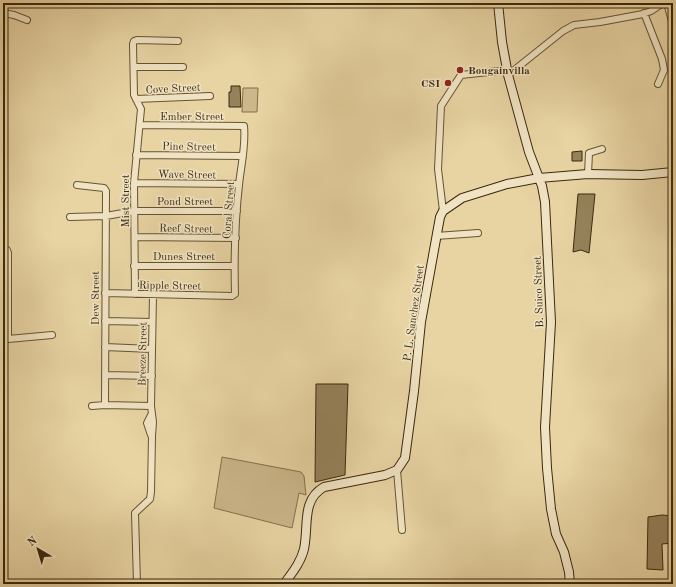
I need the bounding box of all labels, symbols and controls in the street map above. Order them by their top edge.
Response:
marker: Bougainvilla [455,65,465,75]
place label: Bougainvilla [468,66,530,77]
marker: CSI [443,78,453,88]
place label: CSI [421,79,440,90]
street label: Cove Street [145,83,201,96]
street label: Ember Street [160,112,224,123]
street label: Pine Street [162,142,216,153]
street label: Wave Street [158,169,216,182]
street label: Mist Street [121,174,132,228]
street label: Coral Street [222,181,237,239]
street label: Pond Street [157,197,213,208]
street label: Reef Street [159,224,213,235]
street label: Dunes Street [153,252,215,263]
street label: B. Suico Street [533,256,546,328]
street label: P. L. Sanchez Street [402,264,427,362]
street label: Dew Street [91,271,102,325]
street label: Ripple Street [139,280,201,293]
street label: Breeze Street [137,322,150,386]
north arrow [18,529,58,569]
text: N [26,535,40,549]

